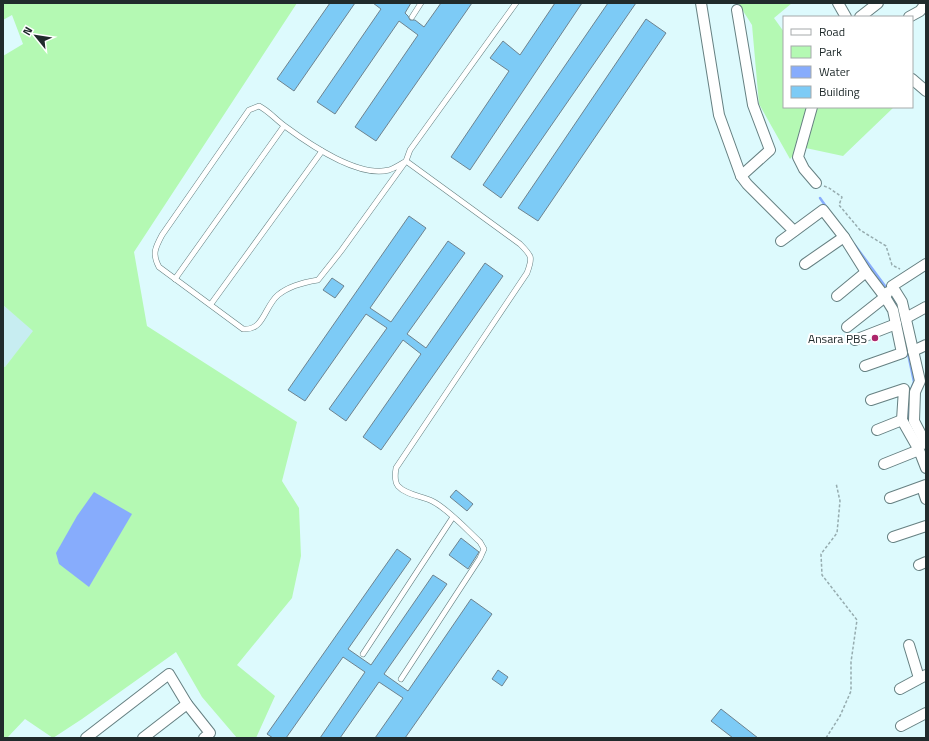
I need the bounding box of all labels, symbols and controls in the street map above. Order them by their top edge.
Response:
north arrow [16,16,56,56]
legend [783,16,913,108]
text: Road [819,22,845,41]
text: N [19,24,36,38]
text: Park [819,42,842,61]
text: Water [819,62,850,81]
text: Building [819,82,860,101]
place label: Ansara PBS [808,329,867,348]
marker: Ansara PBS [870,333,880,343]

